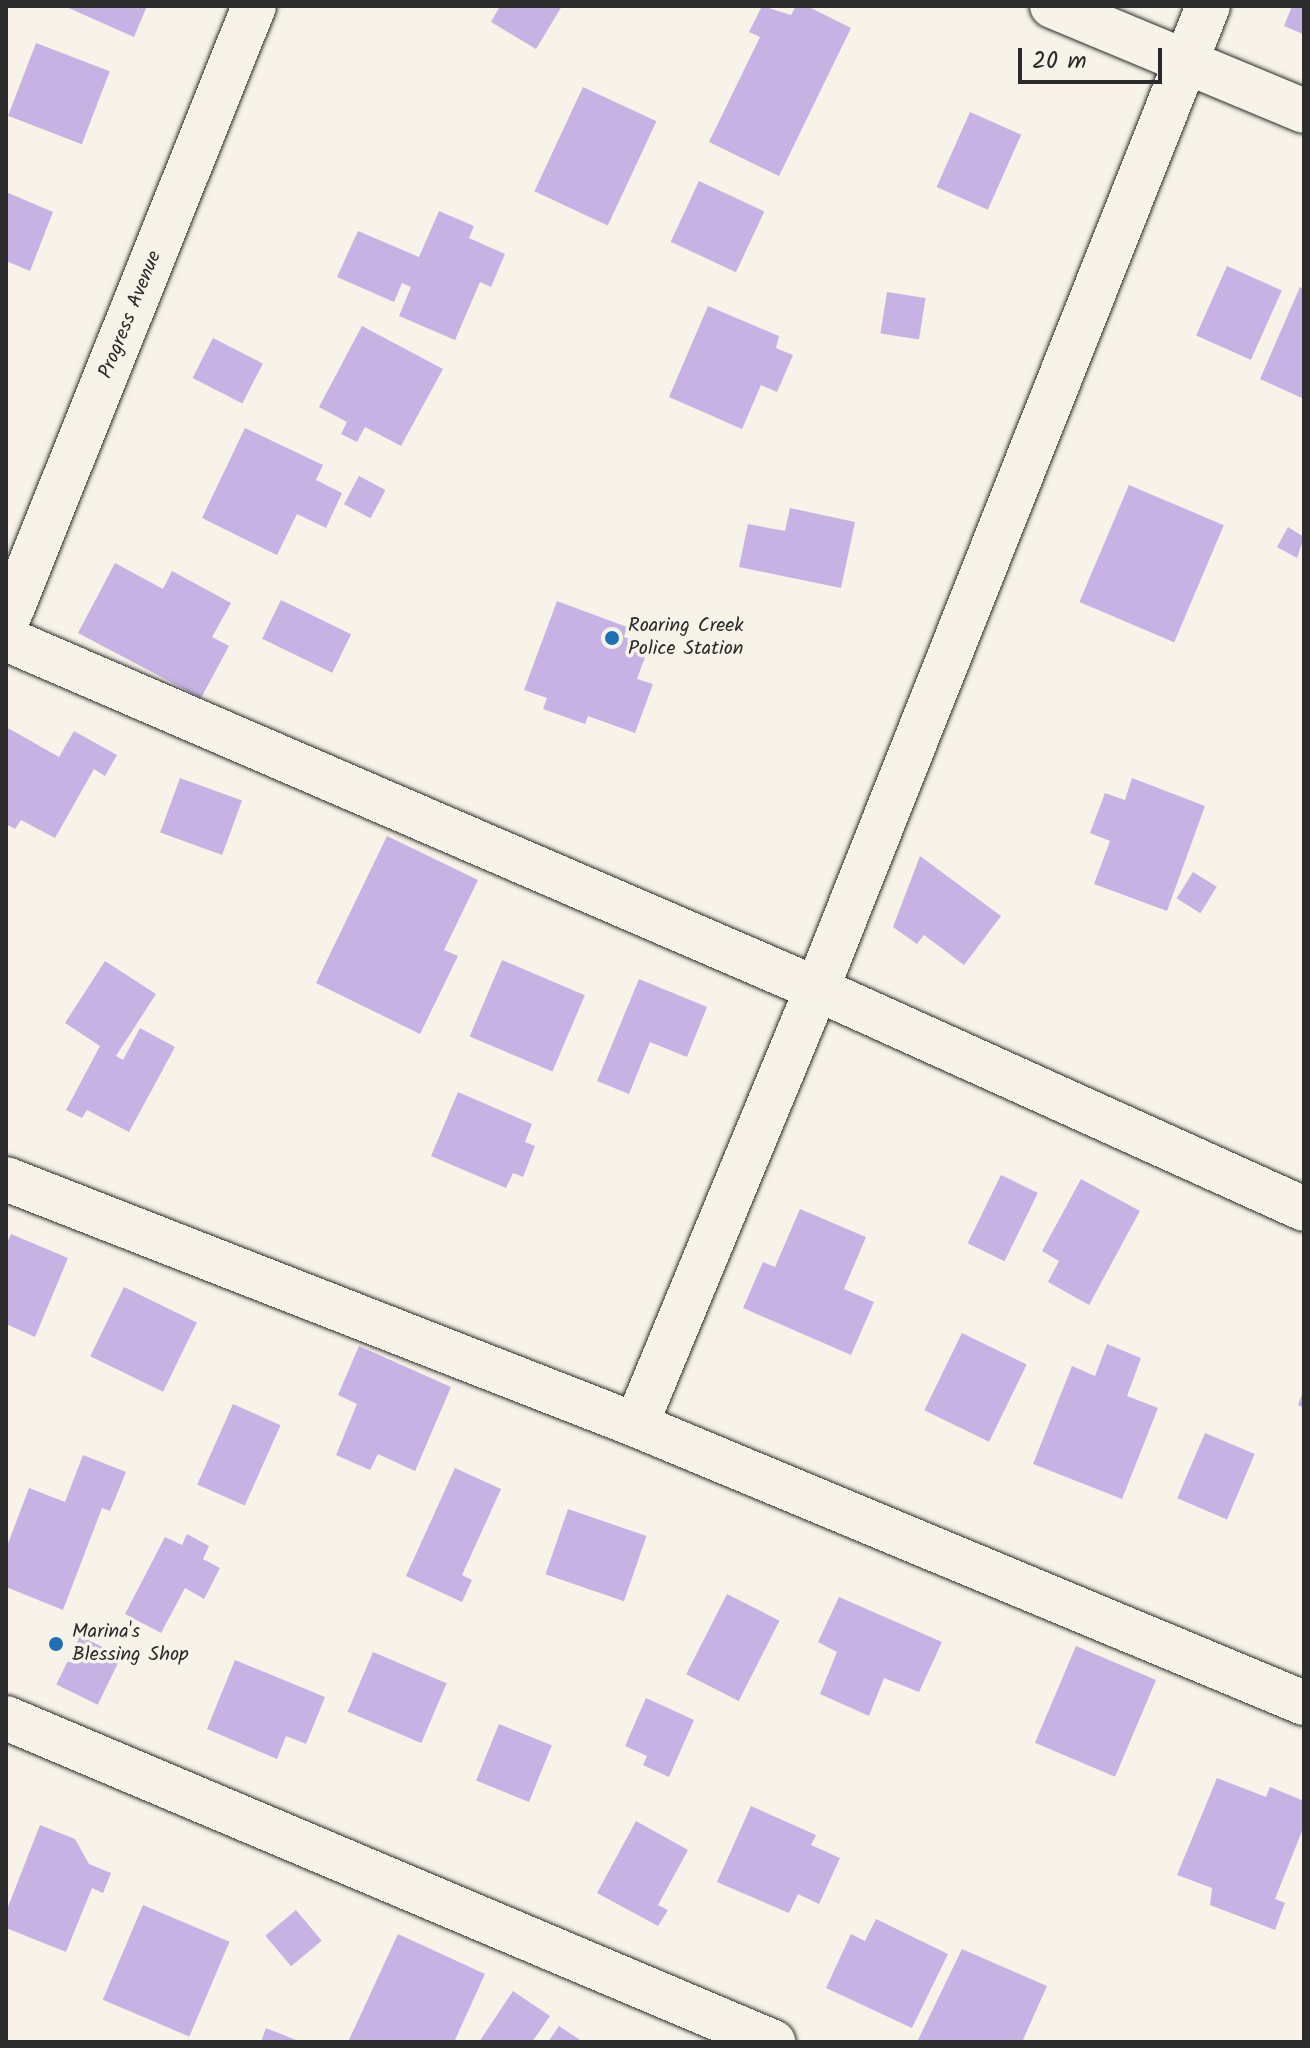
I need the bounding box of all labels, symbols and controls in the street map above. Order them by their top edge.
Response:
scale bar [1022,32,1166,82]
text: 20 m [1032,42,1087,81]
street label: Progress Avenue [94,248,168,382]
place label: Roaring Creek Police Station [628,614,744,661]
marker: Roaring Creek Police Station [603,629,621,647]
place label: Marina's Blessing Shop [72,1620,189,1667]
marker: Marina's Blessing Shop [47,1635,65,1653]

